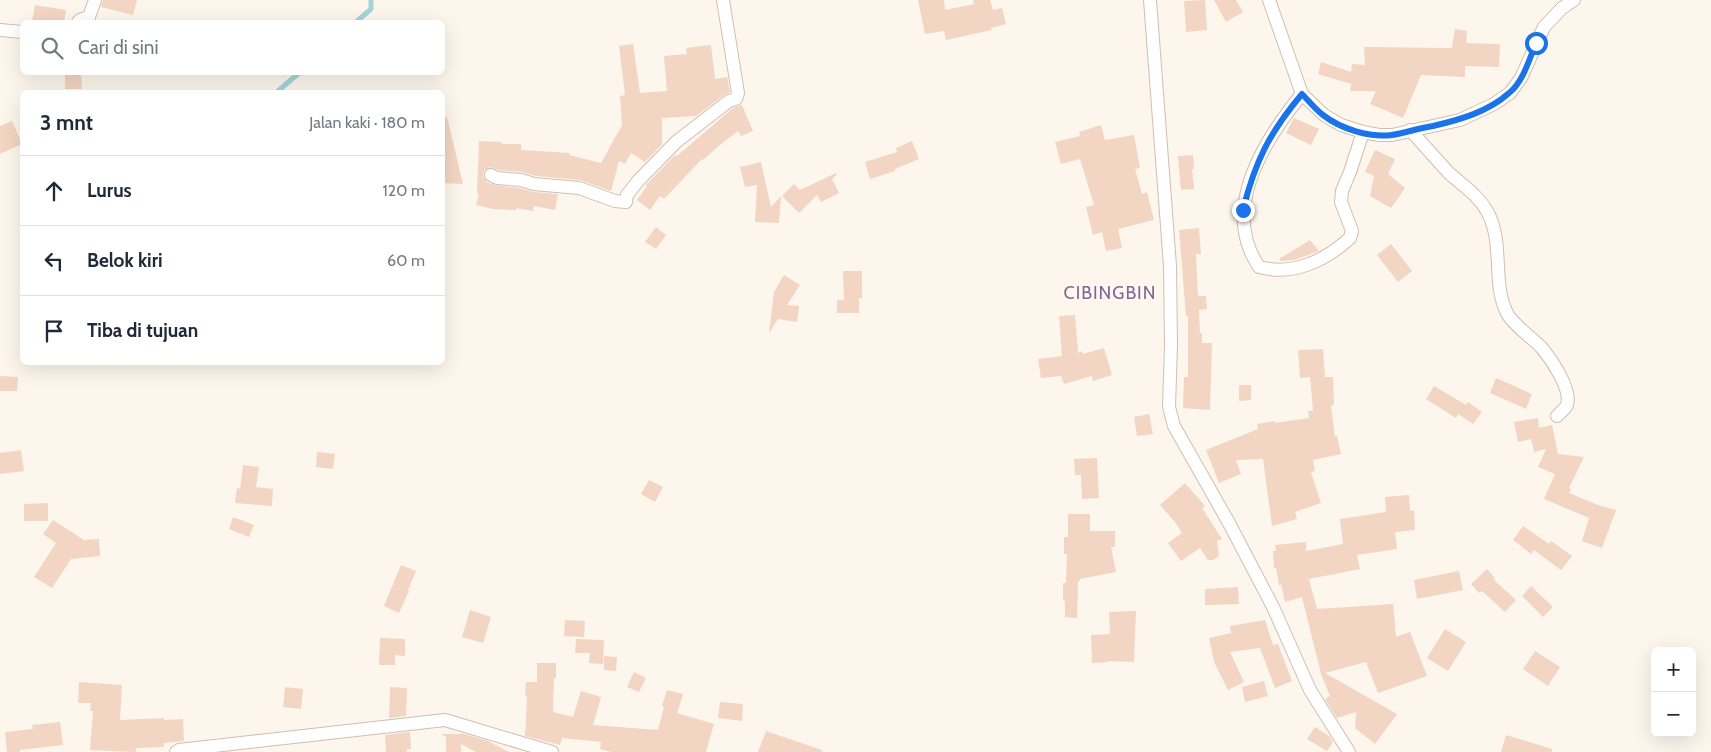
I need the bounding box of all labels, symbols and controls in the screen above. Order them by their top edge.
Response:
search box [20,20,445,75]
route start [1525,32,1548,55]
icon: search [38,34,66,62]
text: Cari di sini [78,36,159,59]
text: 3 mnt [40,110,93,135]
text: Jalan kaki · 180 m [309,113,425,132]
icon: ahead [40,177,68,205]
text: Lurus [87,179,132,202]
text: 120 m [383,181,425,200]
route end [1232,199,1255,222]
icon: left [40,247,68,275]
text: Belok kiri [87,249,163,272]
text: 60 m [387,251,425,270]
district label: CIBINGBIN [1064,282,1156,304]
icon: arrive [40,317,68,345]
text: Tiba di tujuan [87,319,198,342]
map controls [1651,647,1696,737]
button: + [1651,647,1696,692]
button: − [1651,692,1696,737]

